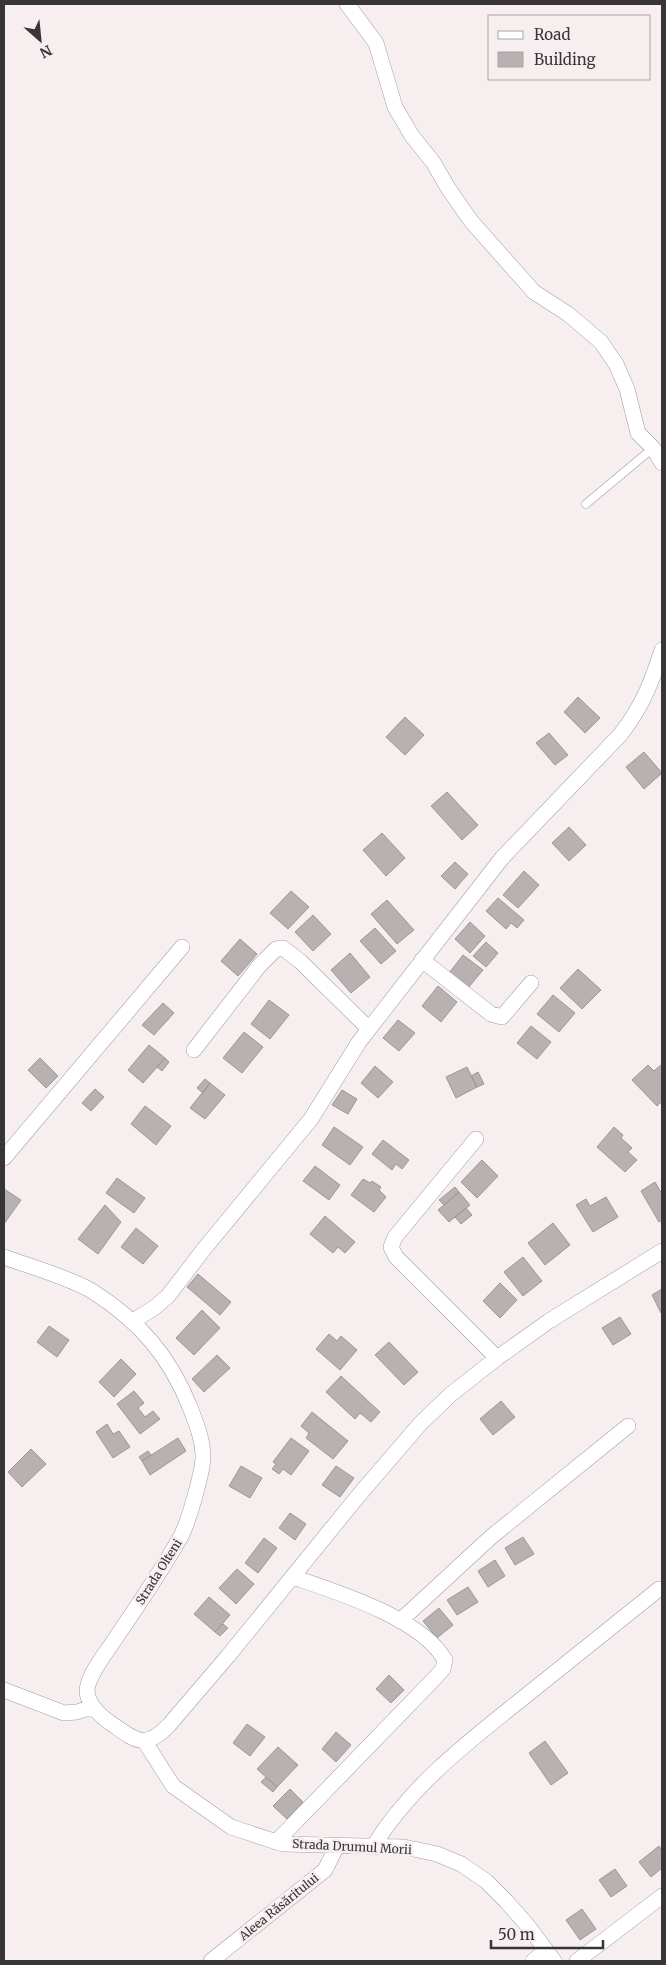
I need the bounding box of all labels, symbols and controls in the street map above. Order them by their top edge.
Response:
north arrow [15,15,65,65]
legend [488,15,651,80]
text: Road [534,25,570,44]
text: N [37,41,55,62]
text: Building [534,50,596,69]
street label: Strada Olteni [132,1536,185,1607]
street label: Strada Drumul Morii [292,1836,412,1857]
street label: Aleea Răsăritului [235,1870,322,1944]
scale bar [491,1918,604,1950]
text: 50 m [498,1925,535,1944]

